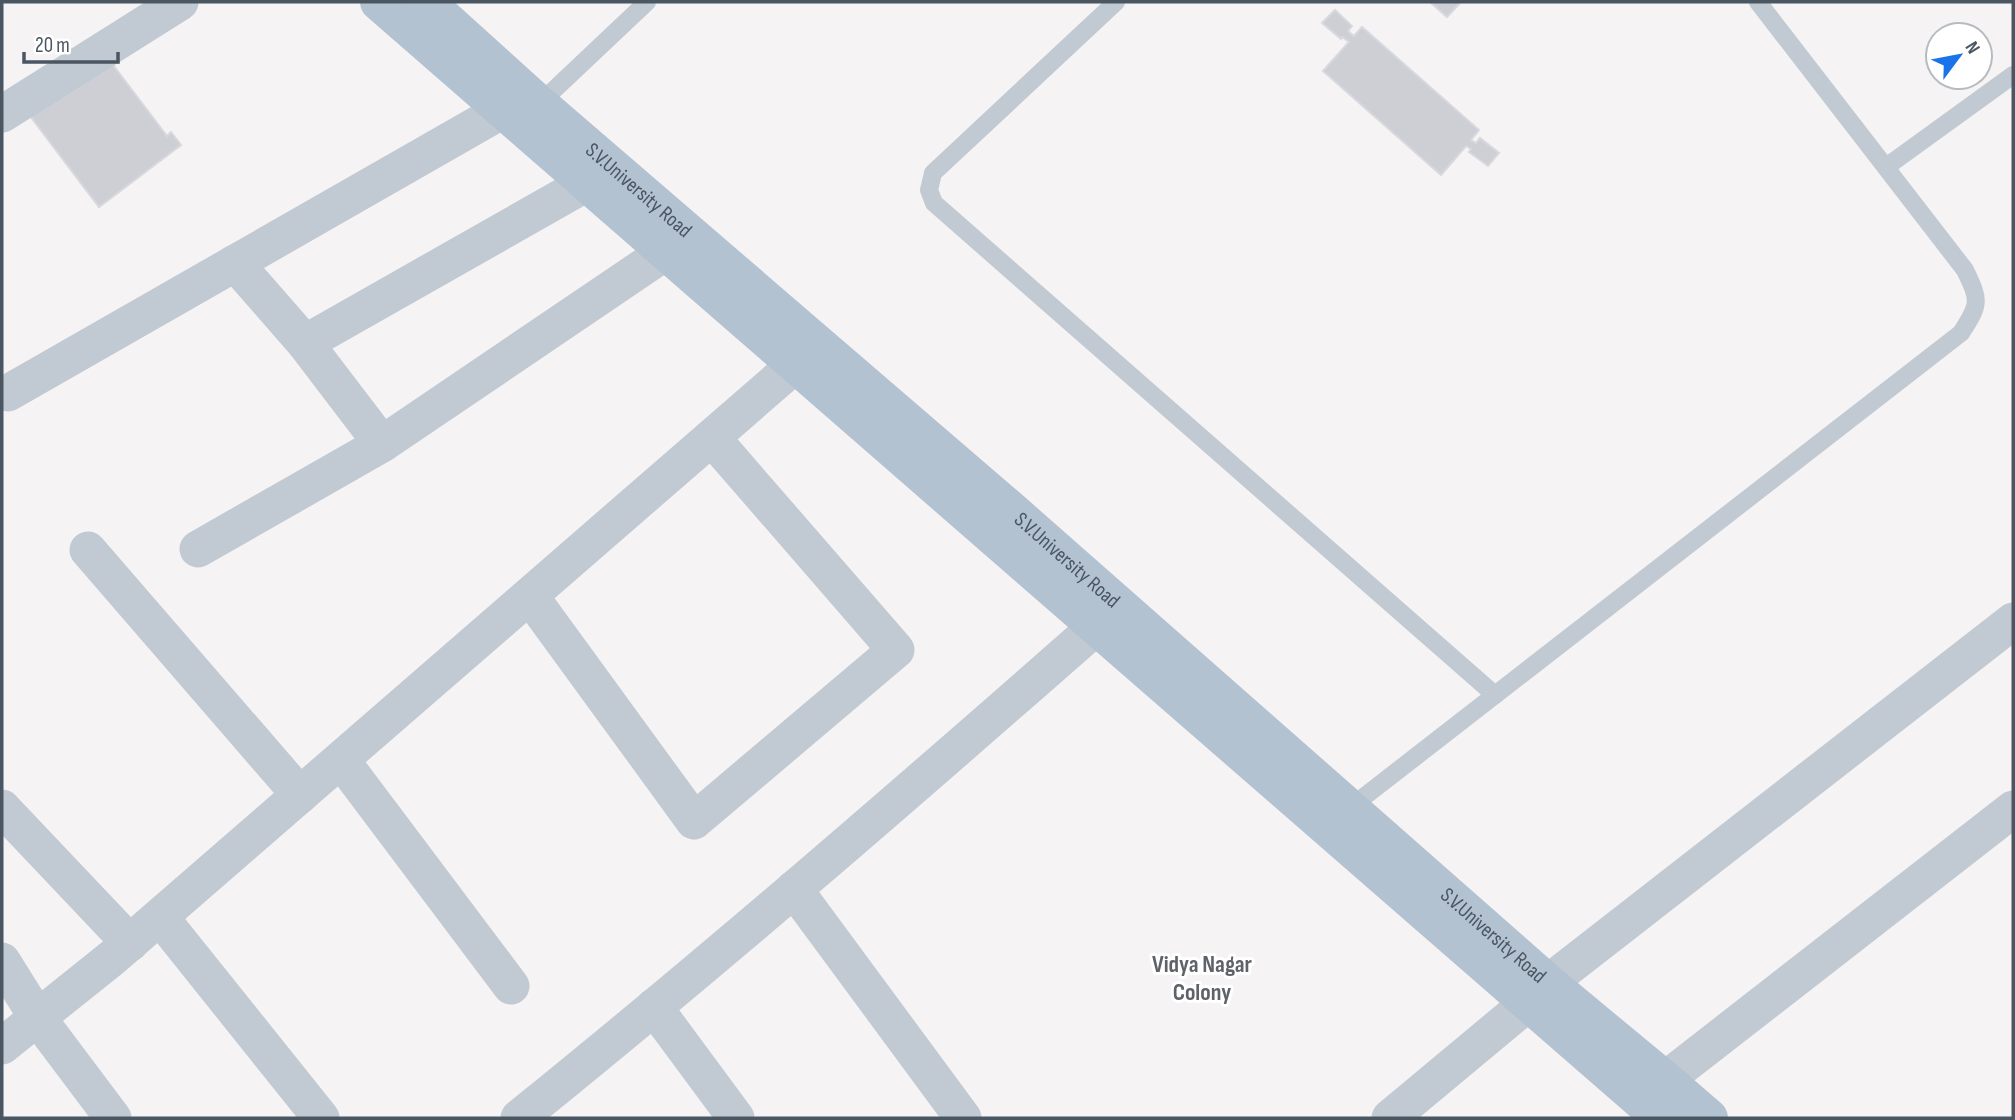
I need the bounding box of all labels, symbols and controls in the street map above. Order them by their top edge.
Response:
scale bar [24,21,119,65]
north arrow [1924,21,1994,91]
text: 20 m [35,33,70,58]
text: N [1960,37,1985,58]
street label: S.V.University Road [580,138,697,243]
street label: S.V.University Road [1009,507,1125,613]
street label: S.V.University Road [1435,882,1551,989]
district label: Vidya Nagar Colony [1152,950,1253,1007]

